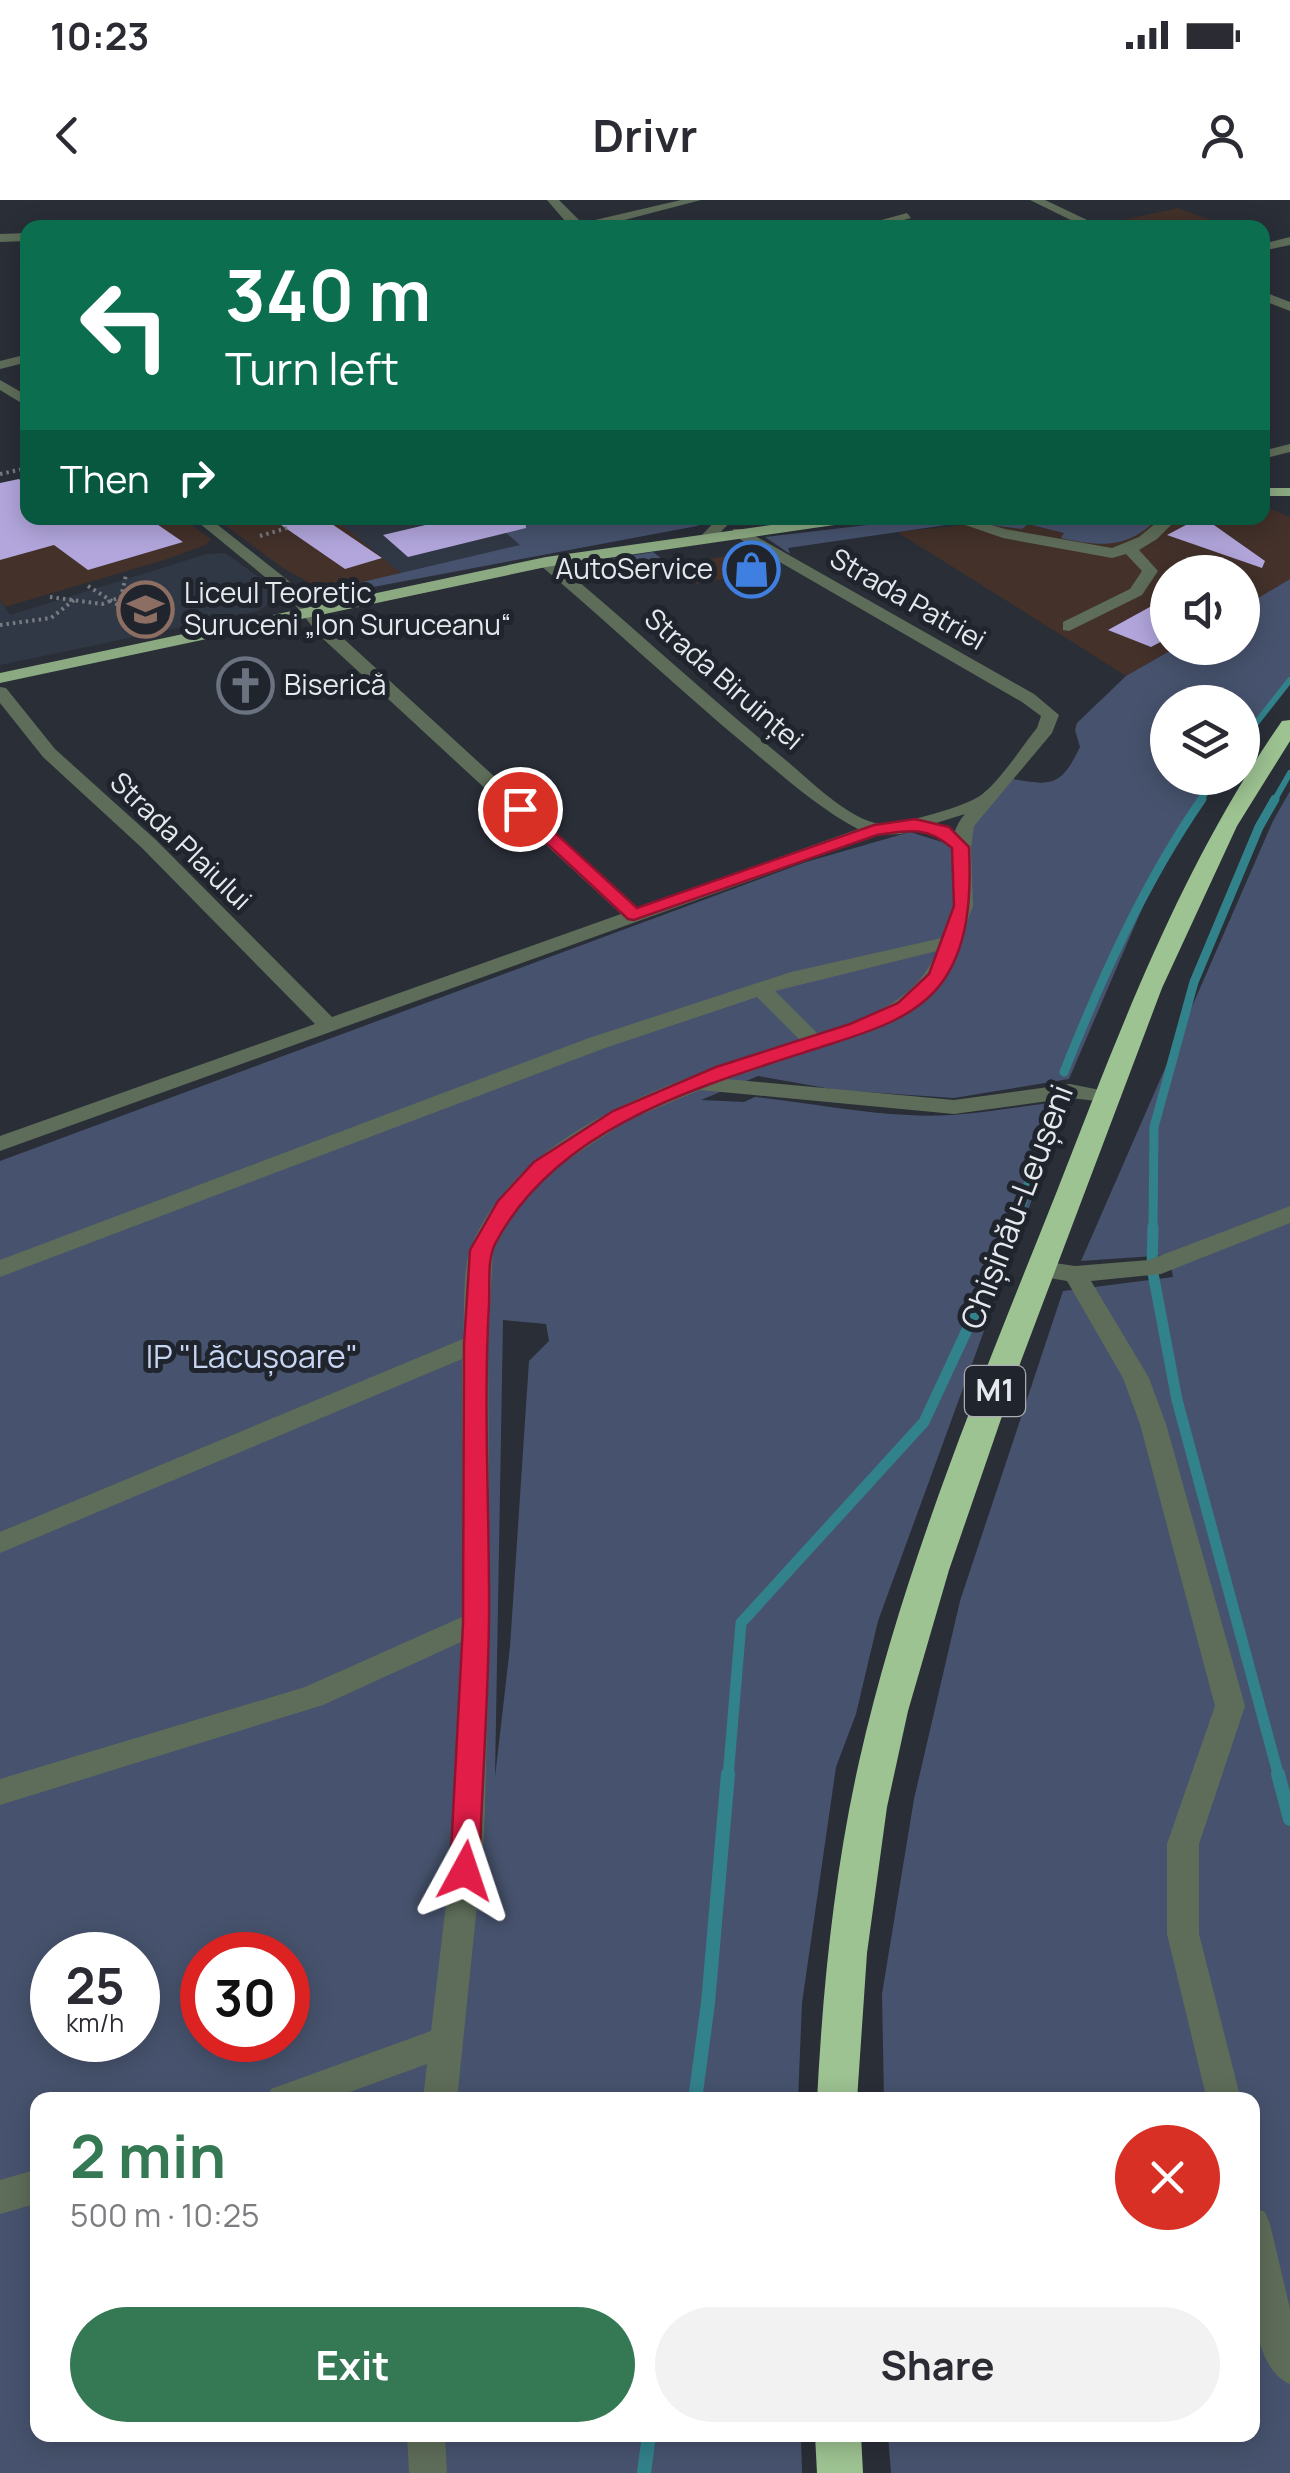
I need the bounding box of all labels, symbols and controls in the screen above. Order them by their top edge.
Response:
text: 10:23 [50,9,149,61]
text: Drivr [593,104,697,166]
icon: back [40,108,95,163]
icon: person [1195,108,1250,163]
text: 340 m [225,246,431,342]
icon: left [60,260,190,390]
text: Turn left [225,337,399,399]
icon: right [169,450,224,505]
text: Then [60,452,149,504]
street label: Strada Patriei [824,538,993,658]
shop icon: AutoService [722,539,782,599]
place label: AutoService [555,549,713,587]
map controls [1150,555,1260,795]
button: sound [1150,555,1260,665]
place label: Liceul Teoretic Suruceni „Ion Suruceanu“ [184,573,511,643]
school or university icon: Liceul Teoretic Suruceni „Ion Suruceanu“ [115,579,175,639]
street label: Strada Biruinței [637,599,812,758]
church icon: Biserică [215,655,275,715]
place label: Biserică [284,665,386,703]
button: layers [1150,685,1260,795]
street label: Strada Plaiului [103,763,261,918]
pin [478,767,563,852]
icon: arrive [493,782,548,837]
street label: Chișinău-Leușeni [949,1078,1083,1335]
park label: IP "Lăcușoare" [146,1334,358,1378]
road number: M1 [965,1366,1025,1416]
position arrow [413,1819,517,1923]
speed limit sign: 30 [180,1932,310,2062]
text: 25 [65,1951,125,2019]
text: km/h [66,2005,124,2040]
text: 2 min [70,2114,226,2196]
button: close [1115,2125,1220,2230]
text: 500 m · 10:25 [70,2193,259,2237]
button: Exit [70,2307,635,2422]
button: Share [655,2307,1220,2422]

